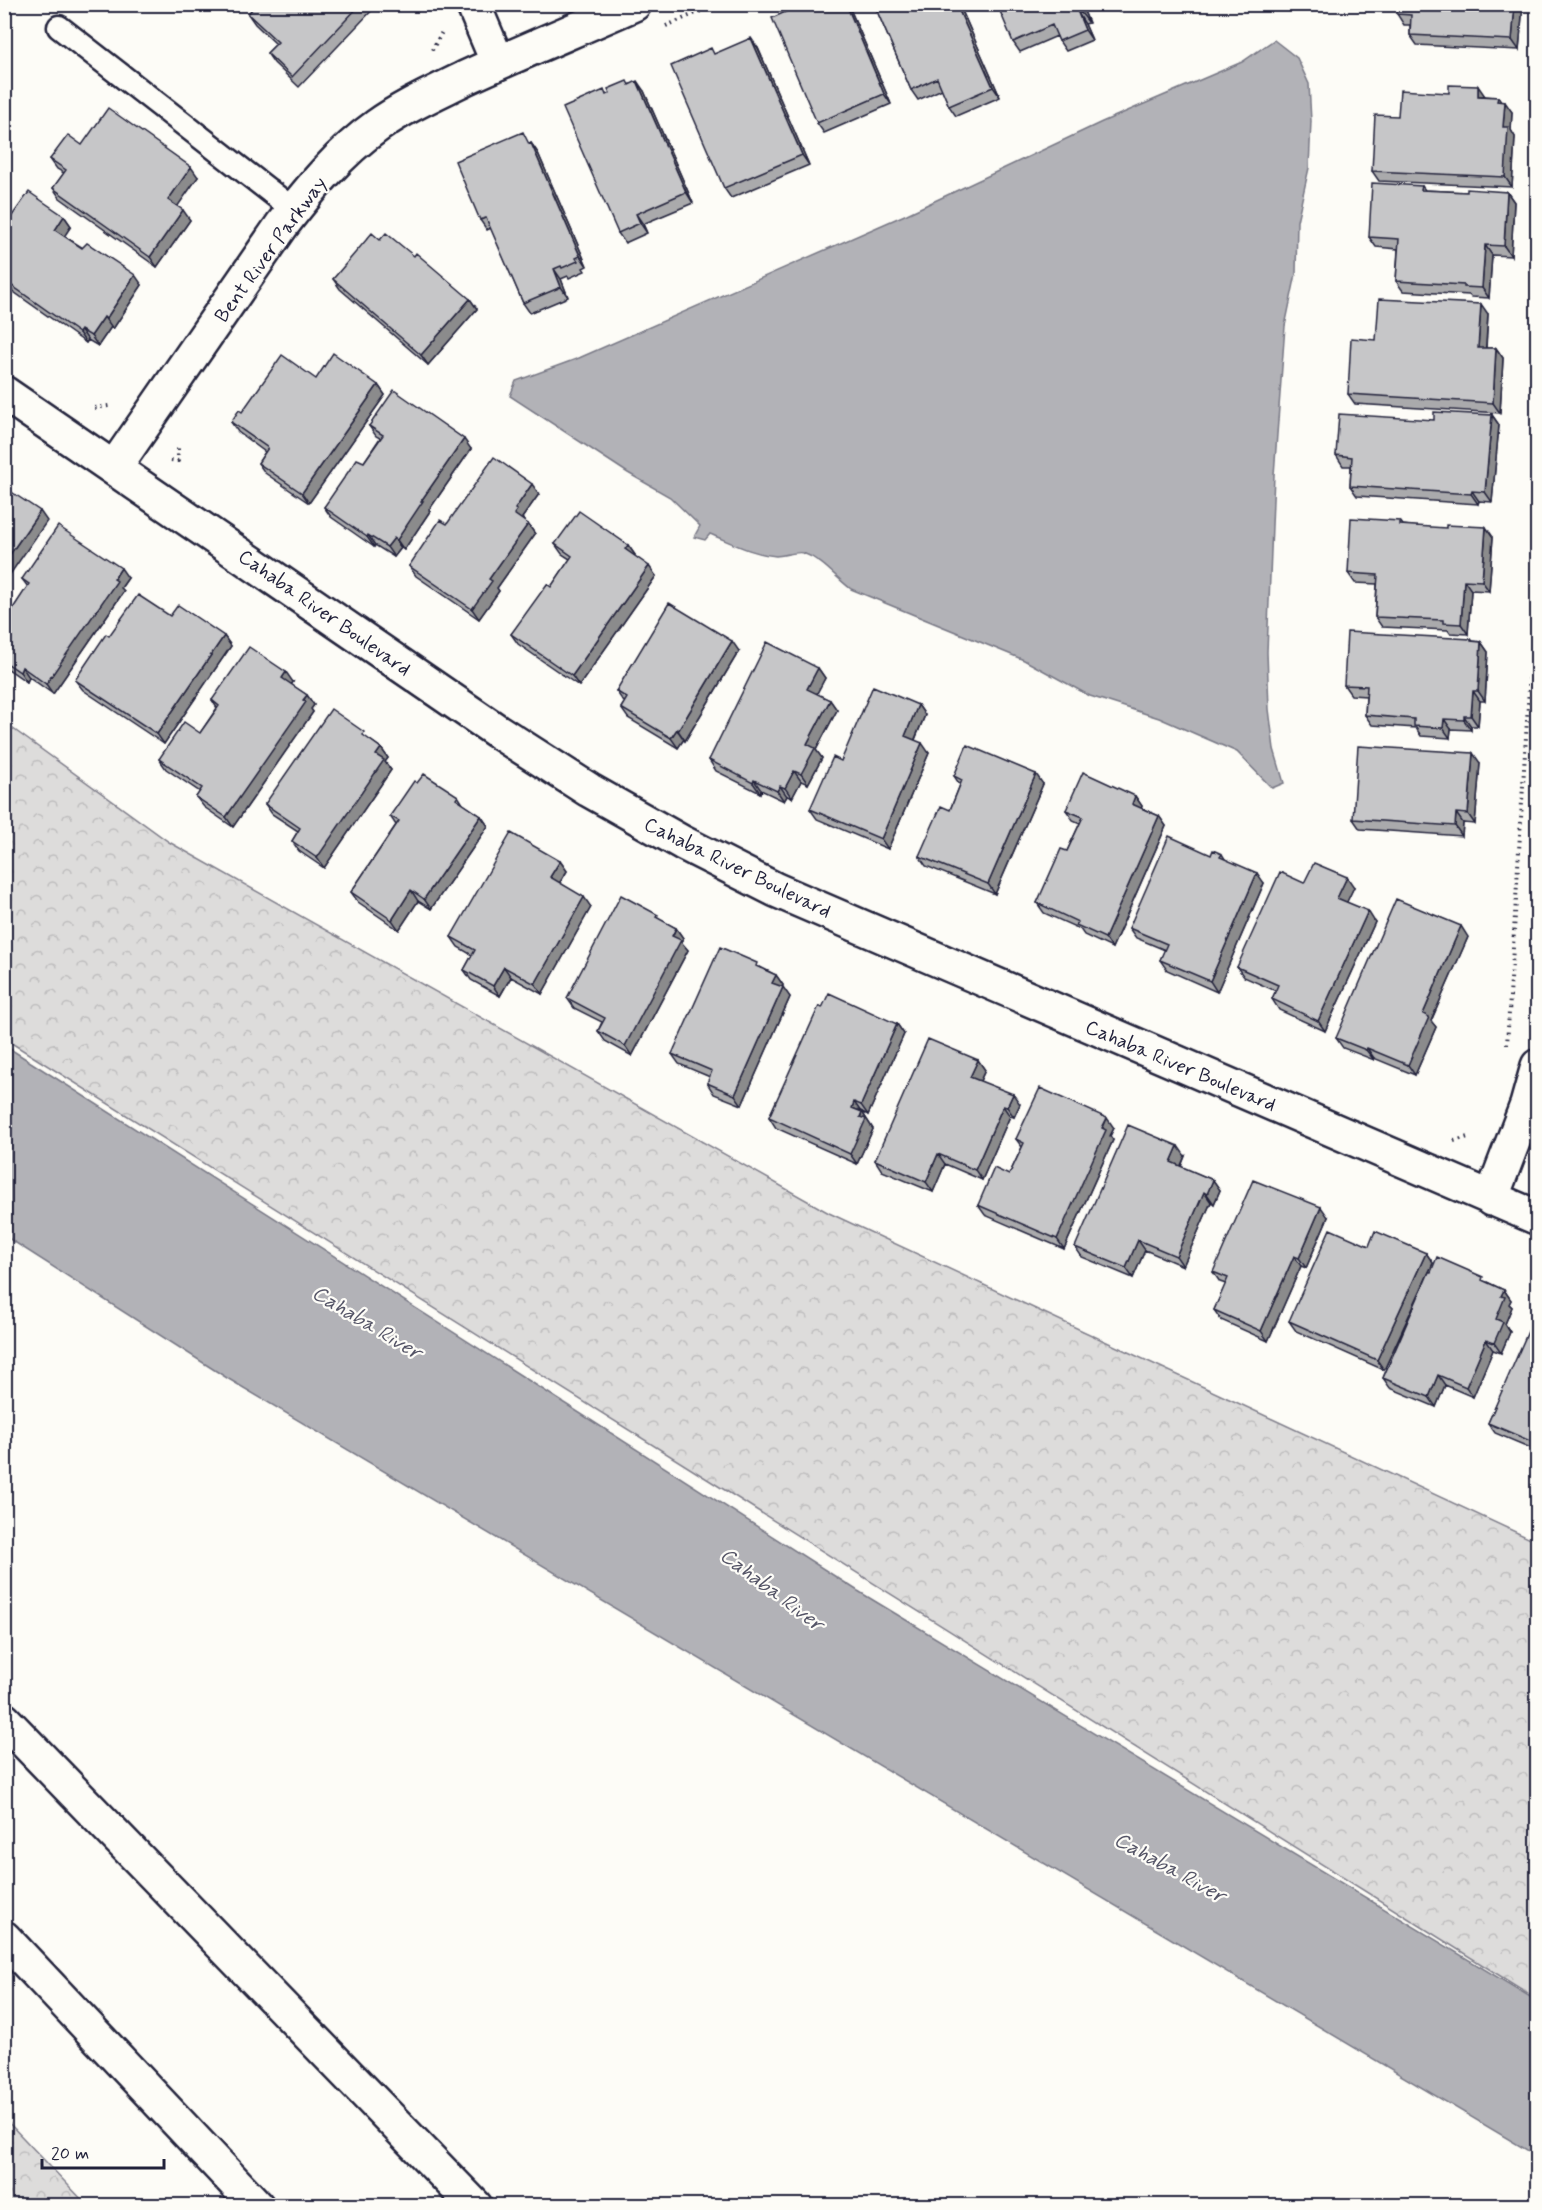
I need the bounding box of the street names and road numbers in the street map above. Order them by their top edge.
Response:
street label: Bent River Parkway [209,171,333,328]
street label: Cahaba River Boulevard [232,543,416,683]
street label: Cahaba River Boulevard [639,811,835,925]
street label: Cahaba River Boulevard [1081,1014,1280,1119]

